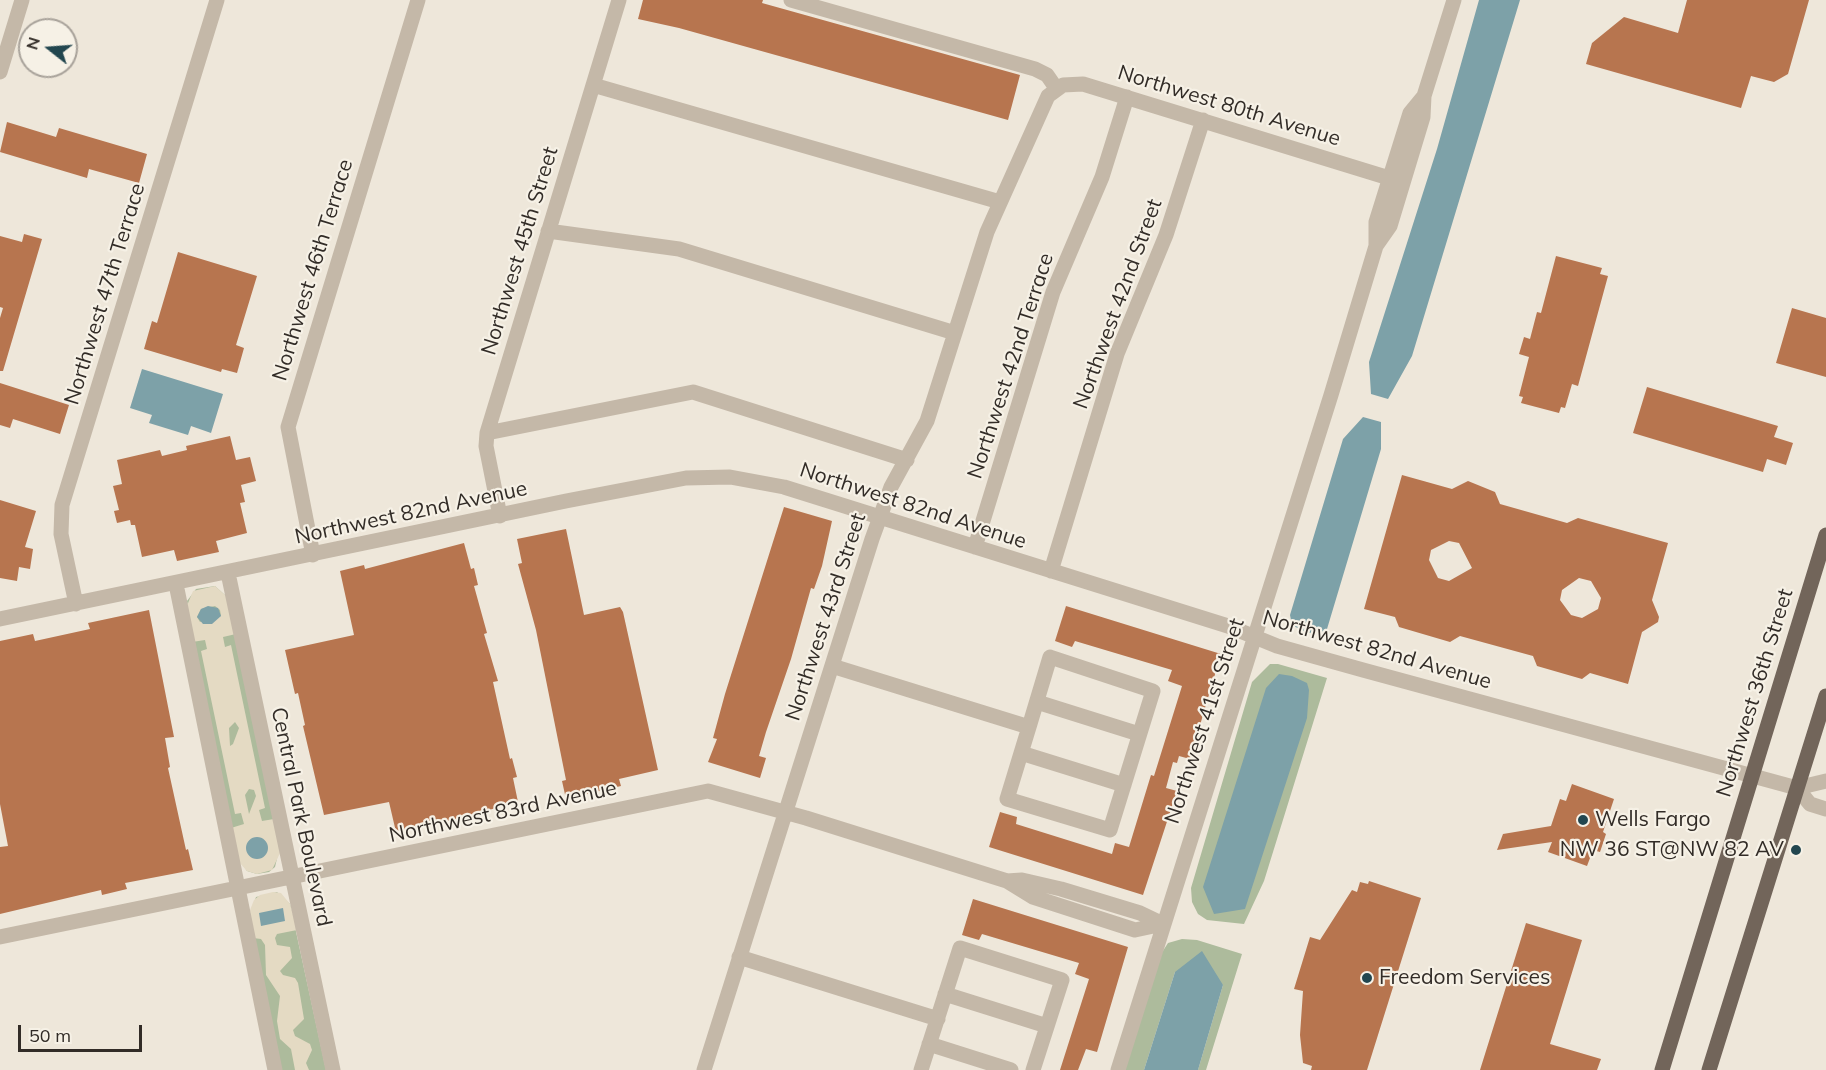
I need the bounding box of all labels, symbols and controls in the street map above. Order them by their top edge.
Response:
north arrow [18,18,78,78]
text: N [21,35,44,52]
street label: Northwest 80th Avenue [1115,60,1343,152]
street label: Northwest 45th Street [476,144,564,358]
street label: Northwest 46th Terrace [267,156,359,384]
street label: Northwest 47th Terrace [59,180,151,408]
street label: Northwest 42nd Street [1068,196,1168,412]
street label: Northwest 42nd Terrace [963,250,1059,482]
street label: Northwest 82nd Avenue [797,457,1029,555]
street label: Northwest 82nd Avenue [293,476,529,550]
street label: Northwest 43rd Street [781,510,871,724]
street label: Northwest 36th Street [1711,586,1799,800]
street label: Northwest 82nd Avenue [1260,605,1494,695]
street label: Northwest 41st Street [1160,615,1250,827]
street label: Central Park Boulevard [265,705,337,929]
street label: Northwest 83rd Avenue [387,776,619,848]
place label: Wells Fargo [1595,807,1711,833]
marker: Wells Fargo [1576,813,1590,827]
place label: NW 36 ST@NW 82 AV [1560,837,1784,863]
marker: NW 36 ST@NW 82 AV [1789,843,1803,857]
place label: Freedom Services [1379,965,1550,991]
marker: Freedom Services [1360,971,1374,985]
scale bar [21,1013,146,1051]
text: 50 m [29,1024,71,1047]

